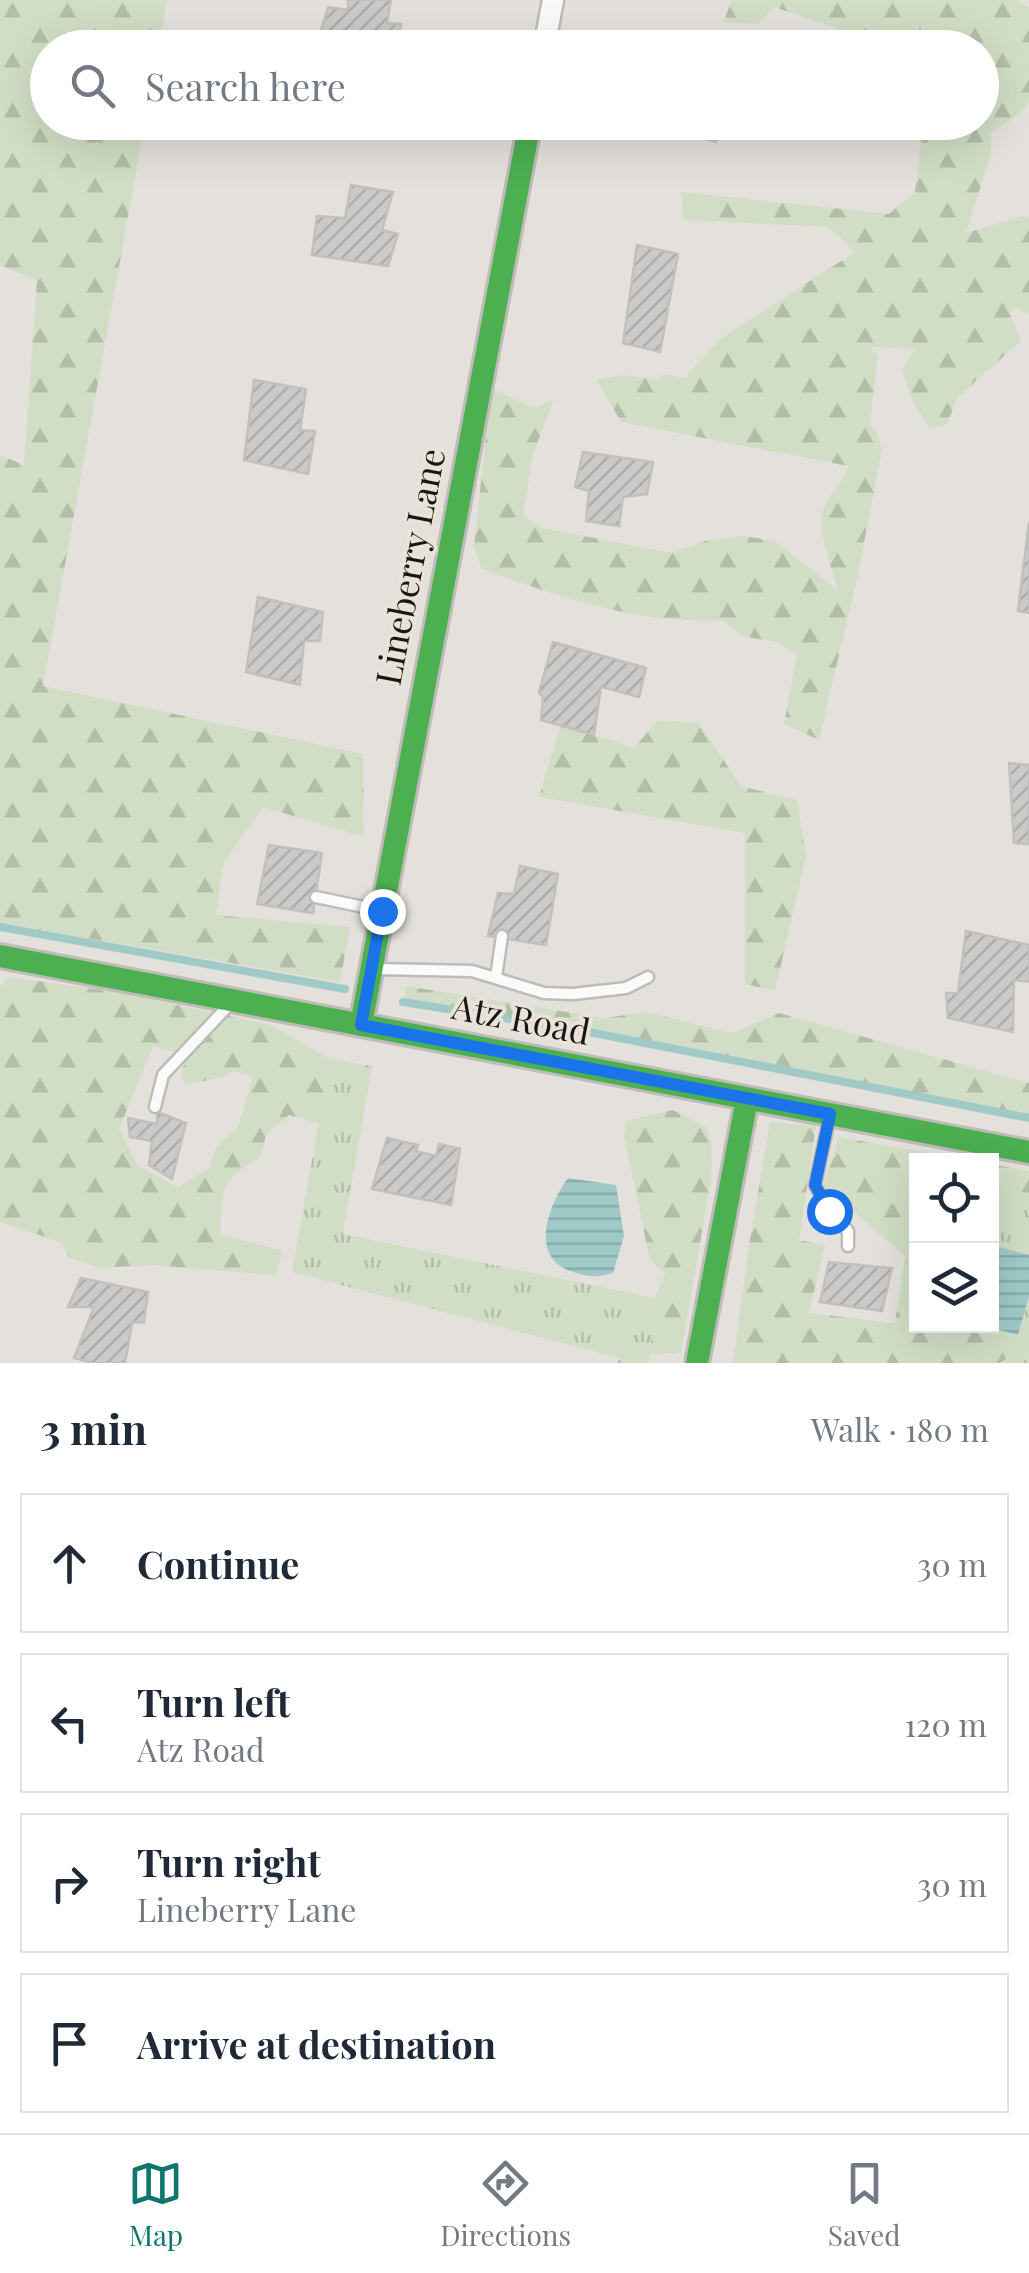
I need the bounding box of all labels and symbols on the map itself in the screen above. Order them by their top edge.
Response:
street label: Lineberry Lane [363,444,455,689]
route end [360,889,406,935]
street label: Atz Road [448,981,594,1054]
route start [807,1189,853,1235]

